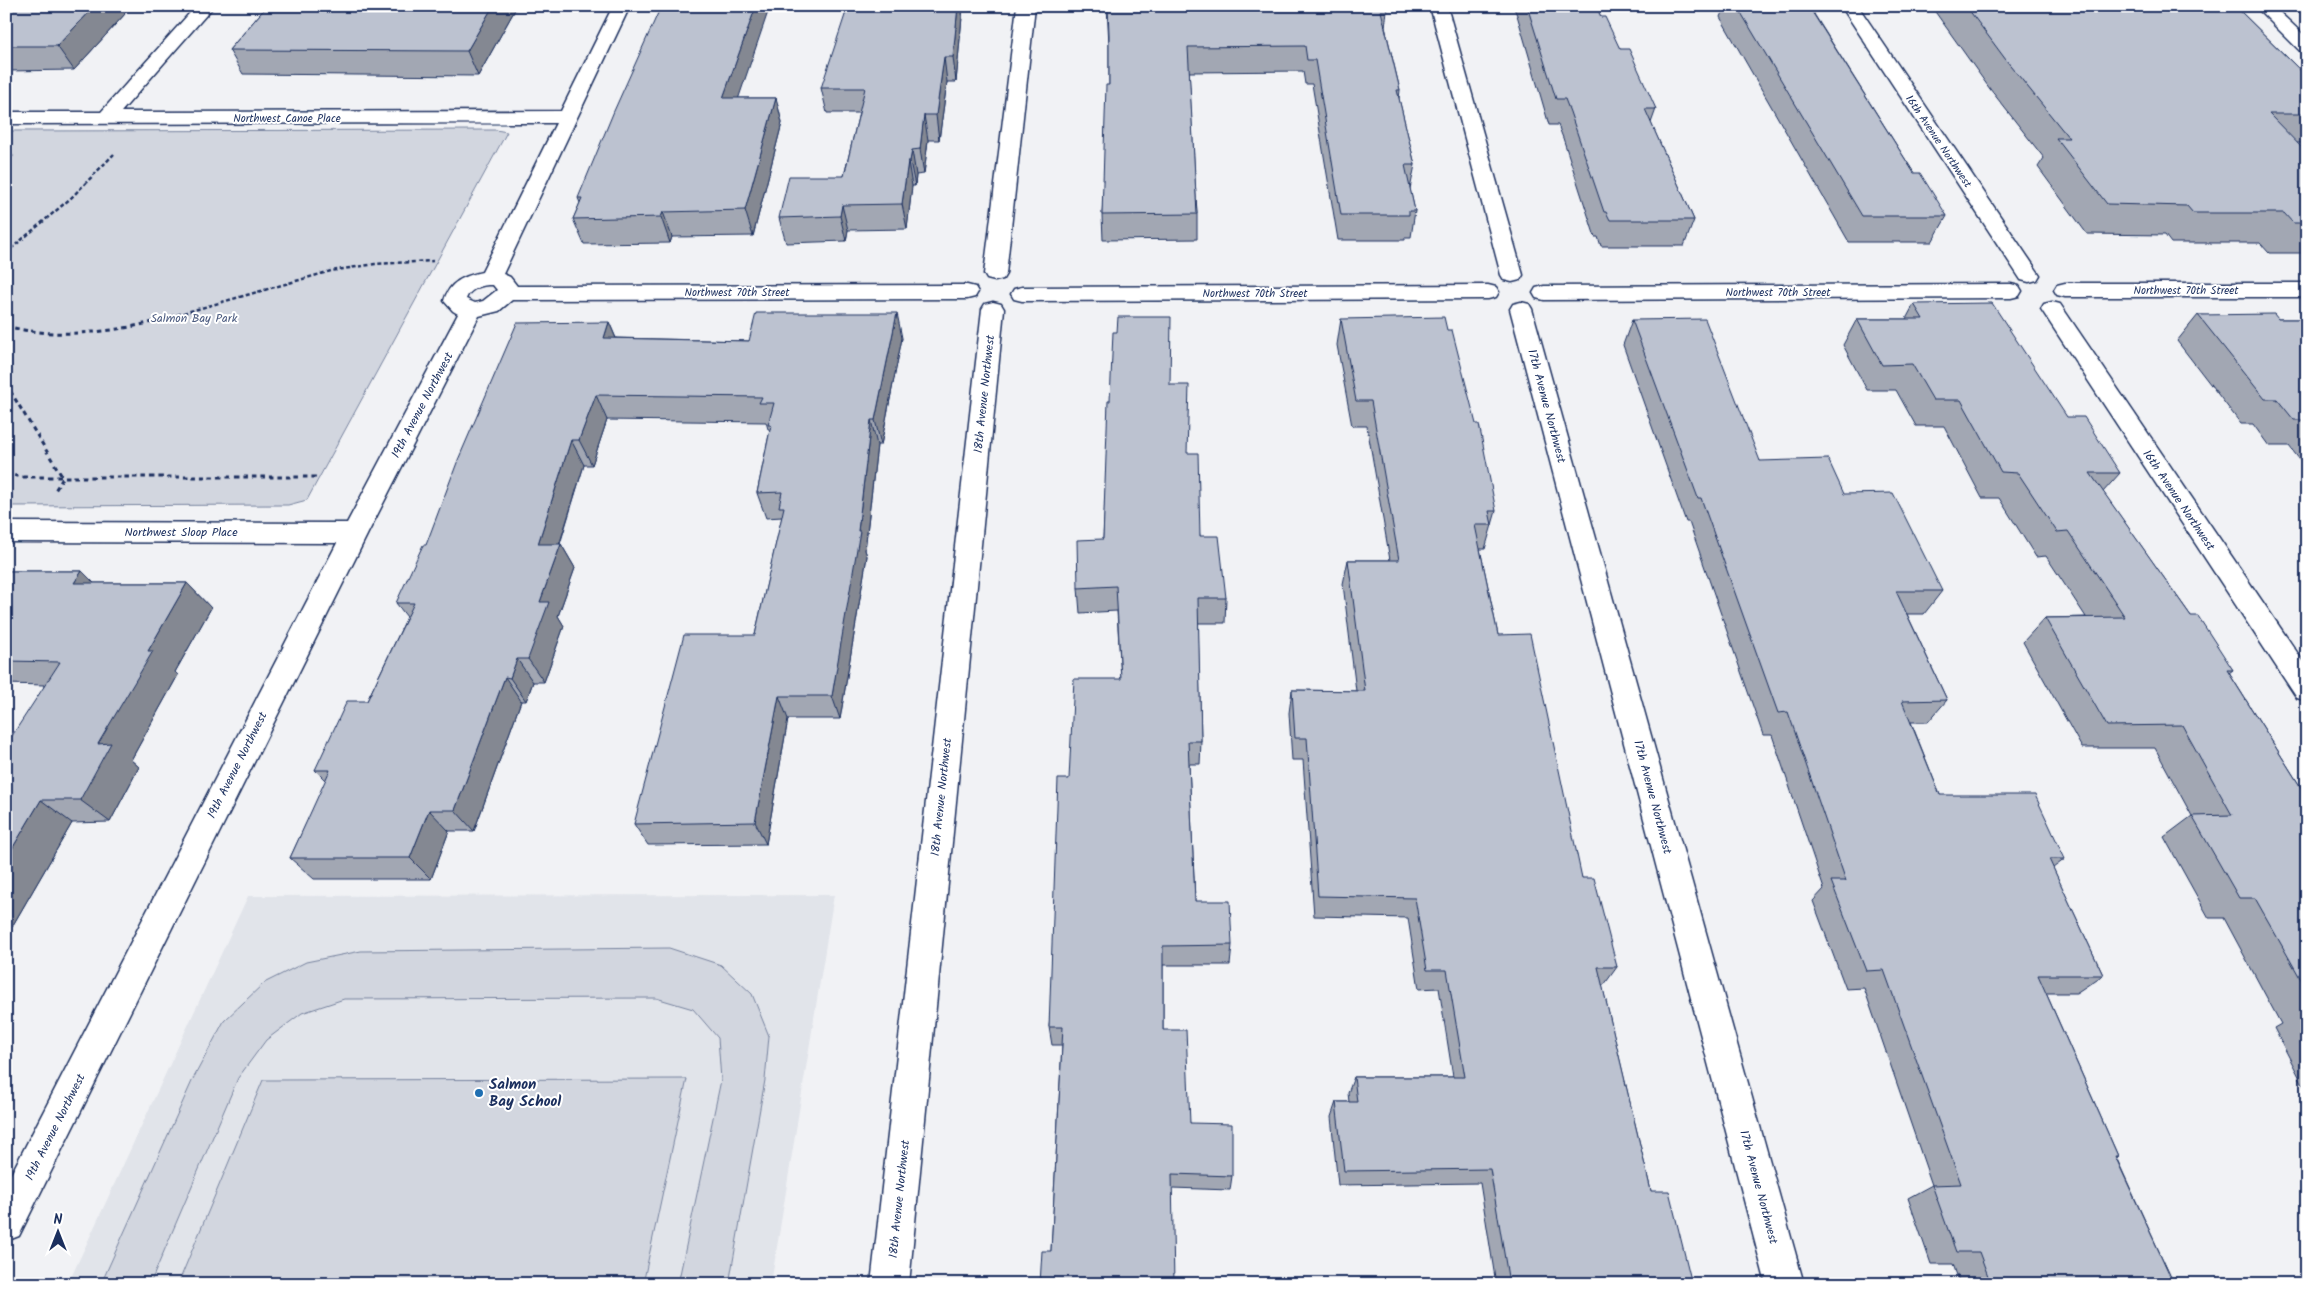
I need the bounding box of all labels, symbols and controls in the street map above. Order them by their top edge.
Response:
street label: 16th Avenue Northwest [1900,92,1976,192]
street label: Northwest Canoe Place [233,110,341,128]
street label: Northwest 70th Street [2134,282,2239,300]
street label: Northwest 70th Street [685,284,790,302]
street label: Northwest 70th Street [1726,284,1831,302]
street label: Northwest 70th Street [1203,285,1308,303]
park label: Salmon Bay Park [151,309,238,328]
street label: 18th Avenue Northwest [969,334,1000,454]
street label: 17th Avenue Northwest [1522,347,1571,466]
street label: 19th Avenue Northwest [386,349,459,462]
street label: 16th Avenue Northwest [2138,446,2220,555]
street label: Northwest Sloop Place [124,523,238,542]
street label: 19th Avenue Northwest [202,708,273,822]
street label: 18th Avenue Northwest [926,737,957,857]
street label: 17th Avenue Northwest [1628,738,1677,857]
street label: 19th Avenue Northwest [20,1070,91,1184]
place label: Salmon Bay School [489,1073,561,1114]
marker: Salmon Bay School [473,1087,485,1099]
street label: 17th Avenue Northwest [1734,1128,1783,1247]
street label: 18th Avenue Northwest [884,1139,915,1259]
north arrow [32,1208,82,1258]
text: N [54,1209,63,1231]

